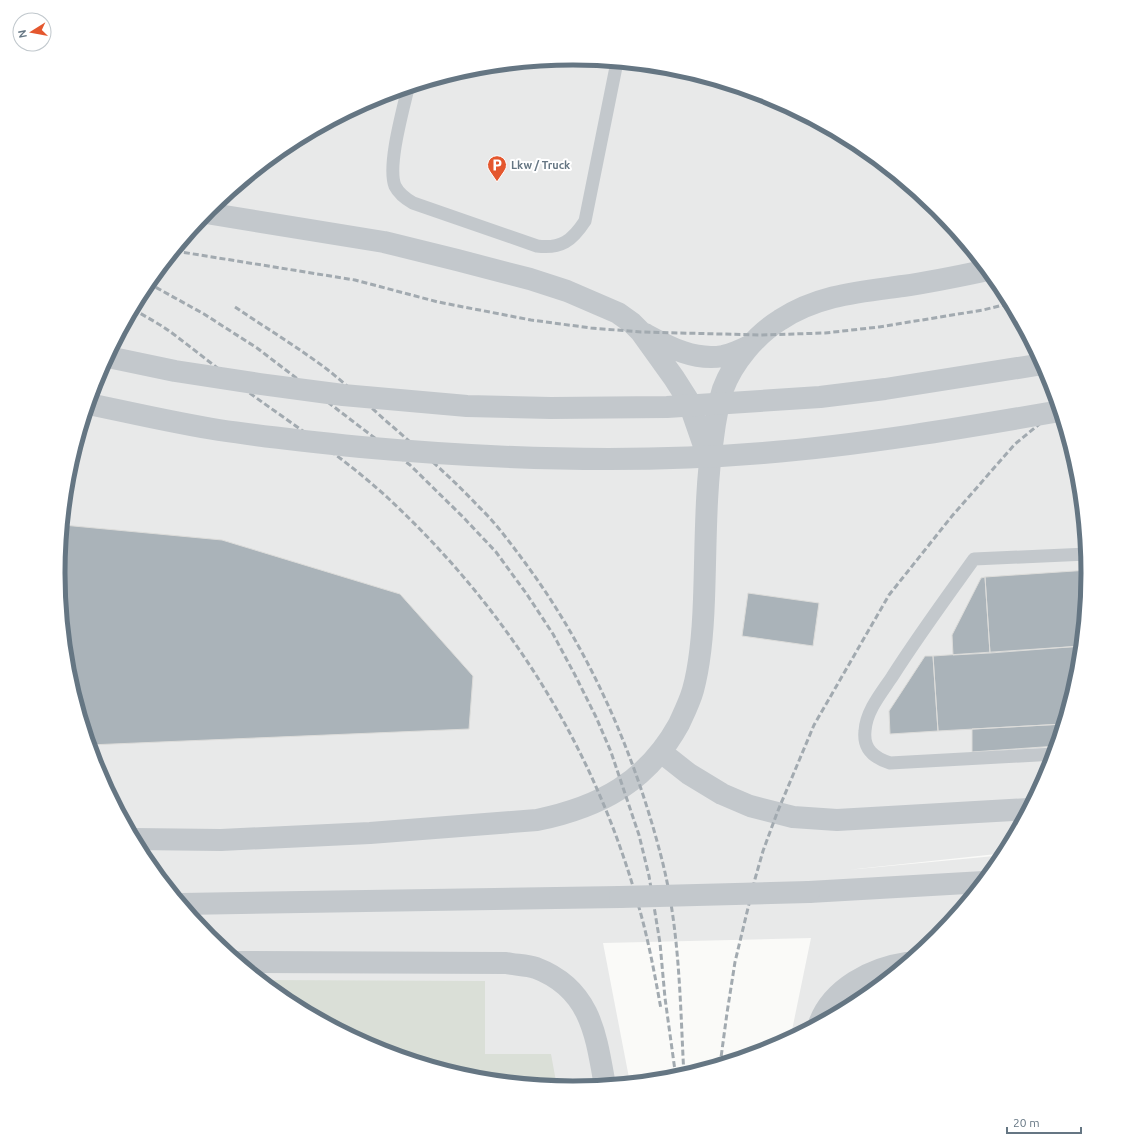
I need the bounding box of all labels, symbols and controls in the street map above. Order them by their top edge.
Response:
north arrow [12,12,52,52]
text: N [16,29,29,39]
parking icon: Lkw / Truck [486,154,508,182]
place label: Lkw / Truck [511,159,571,171]
scale bar [1007,1109,1081,1135]
text: 20 m [1013,1116,1040,1129]

